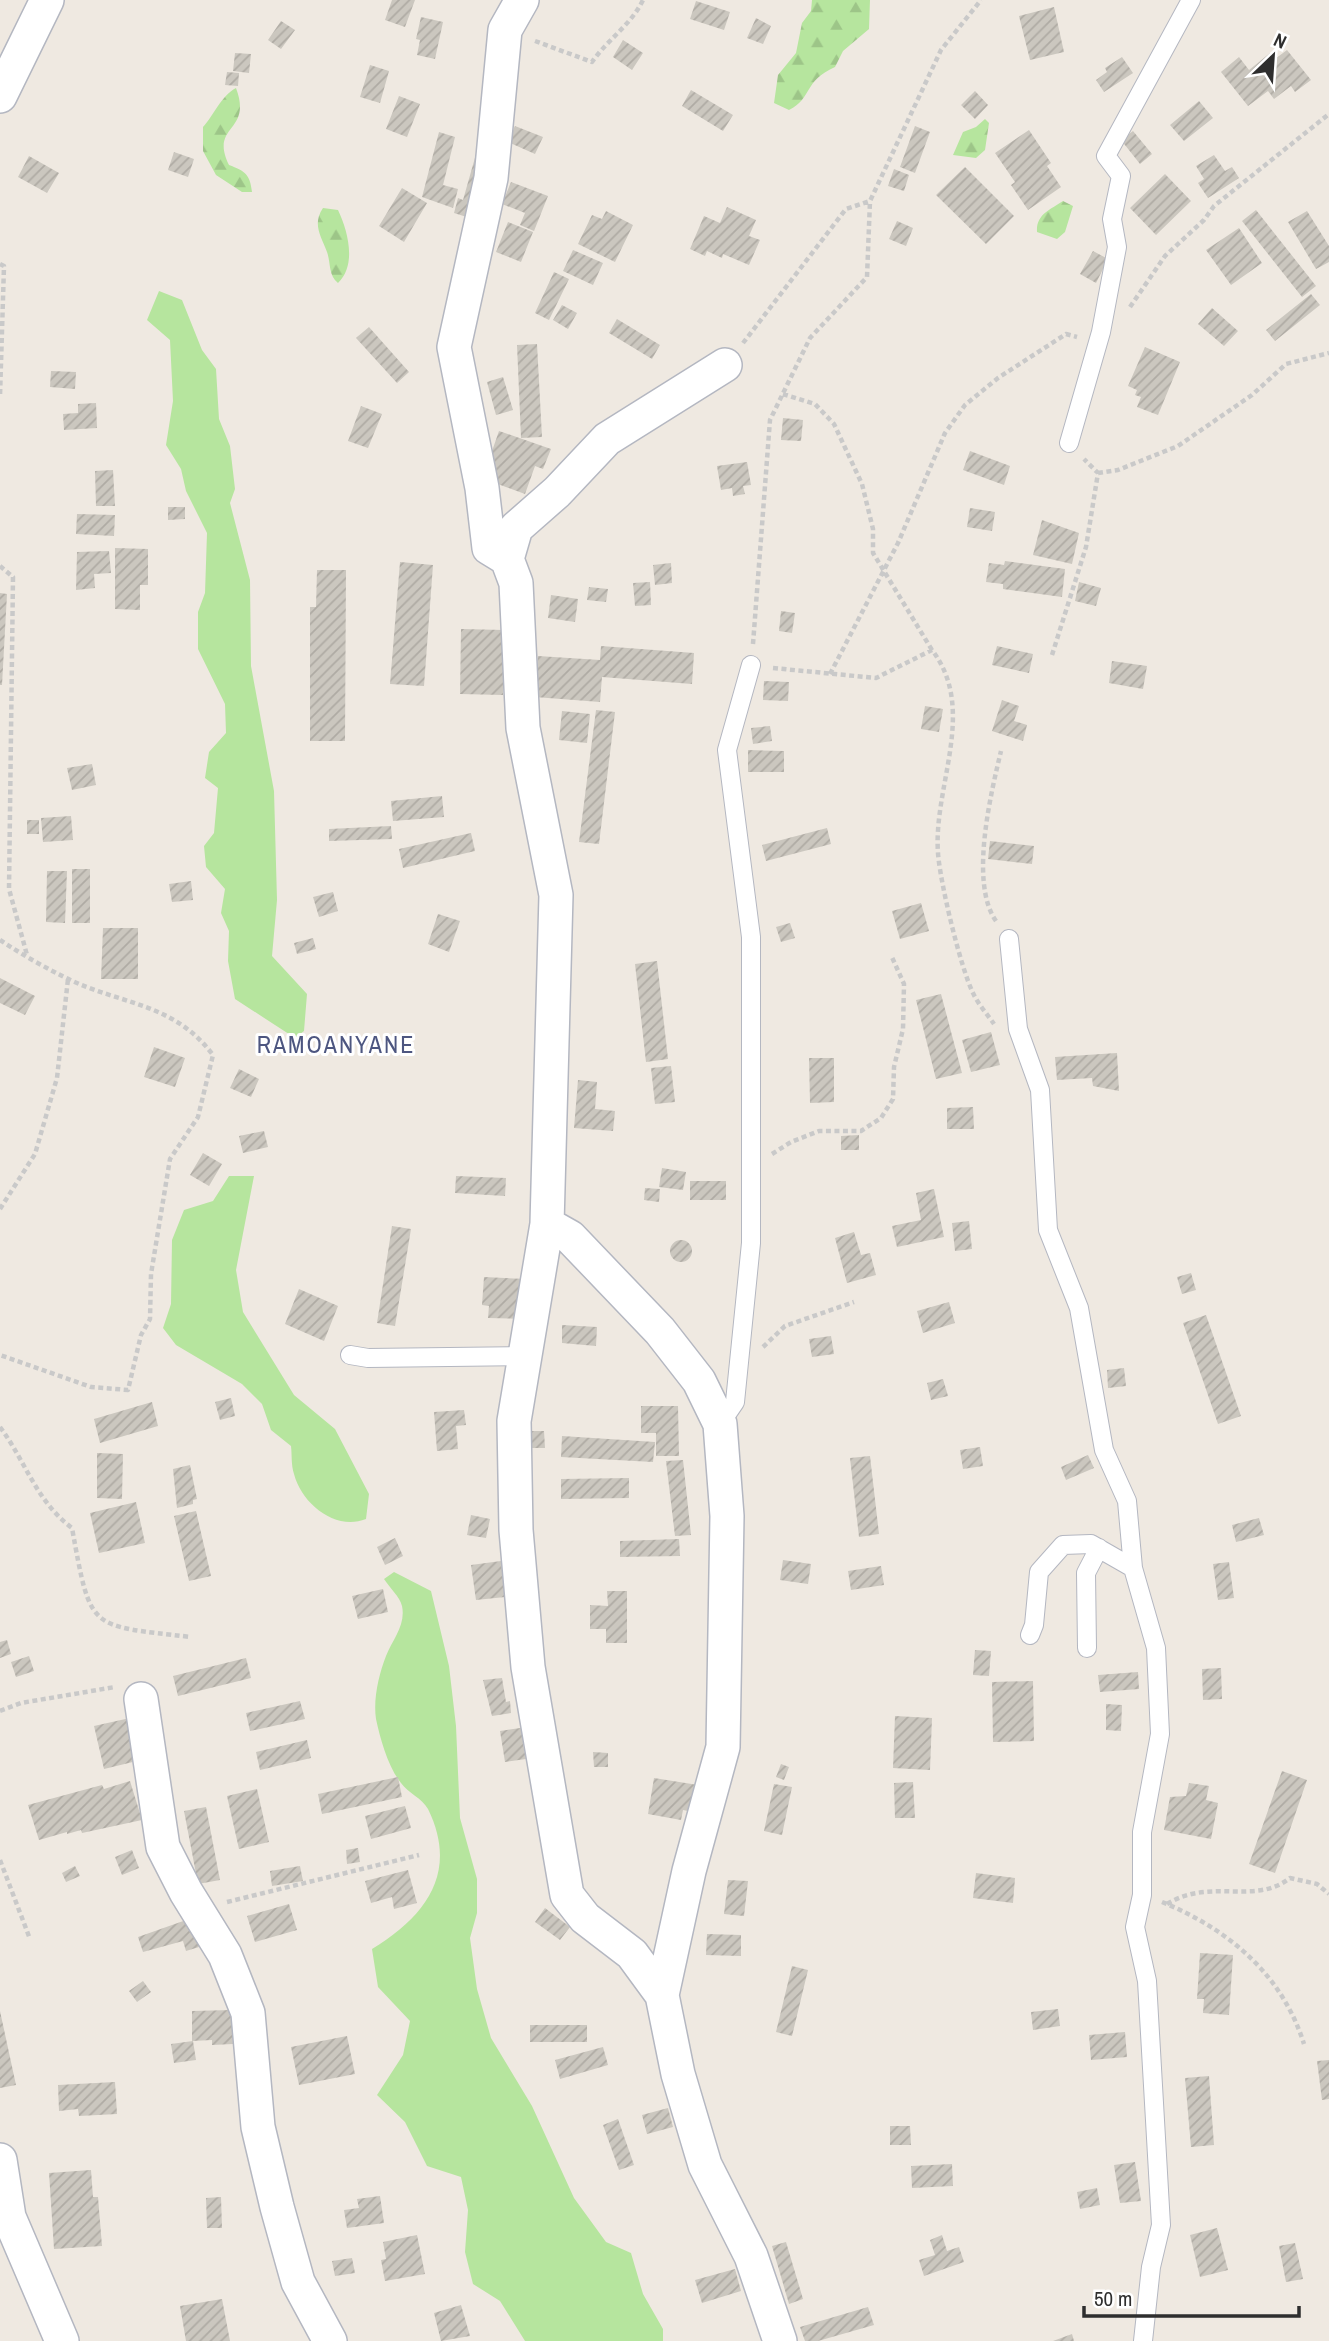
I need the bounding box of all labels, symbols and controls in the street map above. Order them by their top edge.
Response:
north arrow [1238,21,1308,91]
text: N [1270,26,1291,55]
district label: RAMOANYANE [257,1028,415,1060]
scale bar [1084,2274,1299,2318]
text: 50 m [1094,2284,1132,2313]

